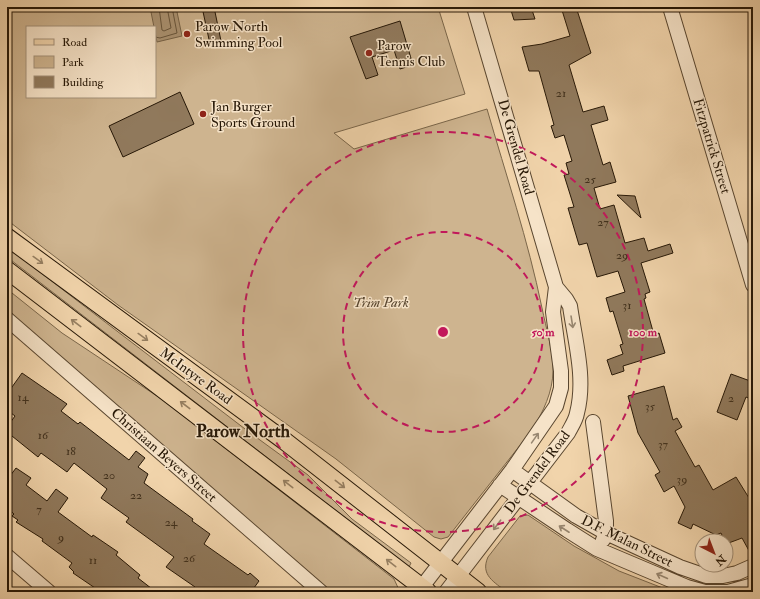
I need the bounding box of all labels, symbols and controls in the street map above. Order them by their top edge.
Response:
place label: Parow North Swimming Pool [195,18,283,51]
legend [26,26,156,98]
marker: Parow North Swimming Pool [182,29,192,39]
text: Road [62,35,87,50]
place label: Parow Tennis Club [377,37,445,70]
marker: Parow Tennis Club [364,48,374,58]
text: Park [62,55,84,70]
text: Building [62,75,105,90]
house number: 21 [556,86,566,101]
street label: Fitzpatrick Street [688,96,735,197]
street label: De Grendel Road [494,97,538,197]
place label: Jan Burger Sports Ground [210,98,295,132]
marker: Jan Burger Sports Ground [198,109,208,119]
house number: 25 [584,172,596,187]
house number: 27 [597,215,609,230]
house number: 29 [616,248,628,263]
one-way arrow [33,256,44,264]
park label: Trim Park [353,294,409,311]
house number: 31 [623,298,631,313]
one-way arrow [568,315,576,328]
one-way arrow [71,319,82,327]
centre of rings [436,325,450,339]
text: 50 m [531,325,555,340]
text: 100 m [629,325,658,340]
one-way arrow [138,333,149,341]
street label: McIntyre Road [156,344,236,409]
house number: 14 [18,390,29,405]
house number: 2 [728,391,734,406]
house number: 35 [645,399,656,414]
one-way arrow [179,401,190,409]
street label: Christiaan Beyers Street [107,404,221,507]
district label: Parow North [196,420,291,443]
street label: De Grendel Road [501,427,574,517]
house number: 16 [38,428,49,443]
one-way arrow [531,433,539,444]
house number: 37 [658,437,669,452]
house number: 18 [66,444,76,459]
house number: 20 [103,468,115,483]
house number: 39 [677,472,687,487]
one-way arrow [283,479,294,488]
one-way arrow [335,480,346,488]
house number: 22 [130,488,142,503]
house number: 7 [36,502,42,517]
street label: D.F. Malan Street [578,511,676,571]
house number: 24 [165,515,178,530]
one-way arrow [493,519,502,530]
one-way arrow [558,524,570,532]
house number: 9 [57,530,64,545]
north arrow [694,533,734,573]
house number: 26 [183,551,196,566]
text: N [711,551,729,569]
house number: 11 [89,553,97,568]
one-way arrow [386,559,397,568]
one-way arrow [656,572,668,579]

